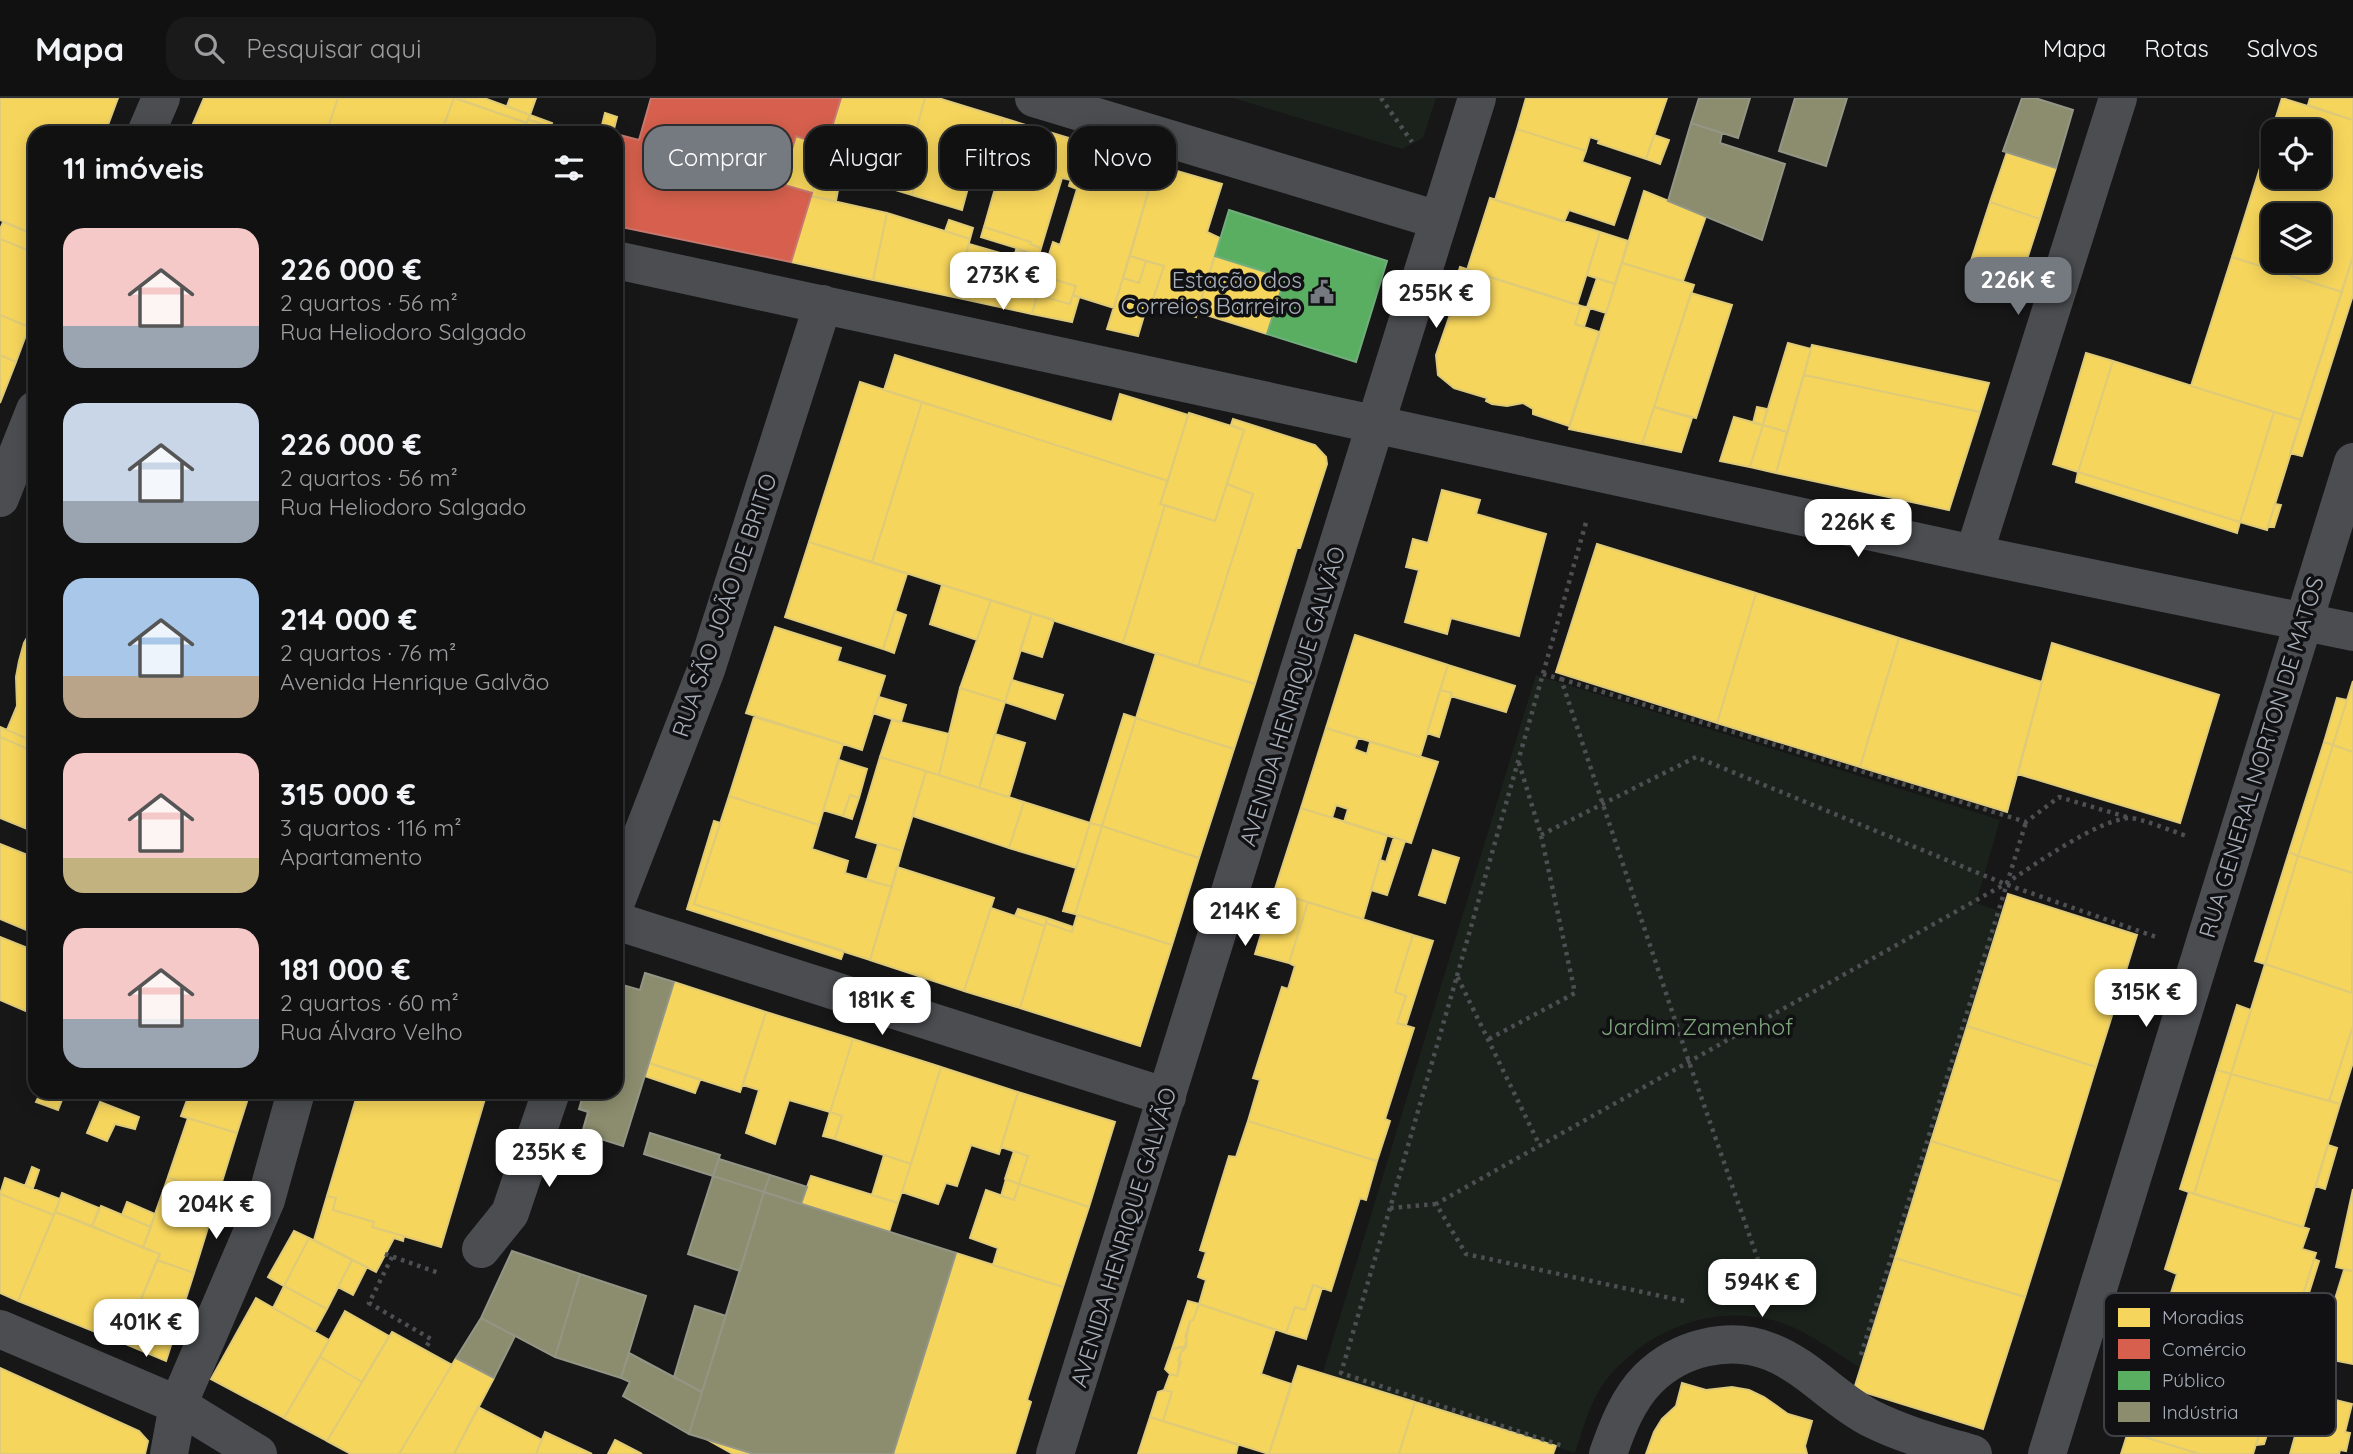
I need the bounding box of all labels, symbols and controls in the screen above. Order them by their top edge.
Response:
search box [166,17,656,80]
text: Mapa [35,28,124,69]
icon: search [190,29,228,67]
text: Pesquisar aqui [246,32,422,65]
text: Mapa [2043,33,2106,63]
text: Rotas [2144,33,2209,63]
text: Salvos [2247,33,2318,63]
map controls [2261,119,2331,273]
button: locate [2261,119,2331,189]
chip: Comprar [644,126,791,189]
chip: Alugar [805,126,926,189]
chip: Filtros [940,126,1055,189]
chip: Novo [1069,126,1176,189]
text: 11 imóveis [63,149,204,187]
icon: filters [550,149,588,187]
button: layers [2261,203,2331,273]
text: 226 000 € [280,250,422,288]
pin: 273K € [946,252,1060,312]
icon: home [119,256,203,340]
pin: 226K € [1961,258,2075,317]
text: 273K € [966,260,1040,289]
place label: Estação dos Correios Barreiro [1121,265,1302,320]
text: 226K € [1981,265,2055,294]
pin: 255K € [1379,271,1493,330]
public building icon: Estação dos Correios Barreiro [1308,278,1336,306]
text: 255K € [1398,278,1474,307]
text: 2 quartos · 56 m² [280,288,458,317]
text: Rua Heliodoro Salgado [280,317,526,346]
text: 226 000 € [280,425,422,463]
icon: home [119,431,203,515]
text: 2 quartos · 56 m² [280,463,458,492]
street label: RUA SÃO JOÃO DE BRITO [665,469,783,741]
text: Rua Heliodoro Salgado [280,492,526,521]
pin: 226K € [1801,500,1915,559]
text: 226K € [1821,507,1895,536]
street label: AVENIDA HENRIQUE GALVÃO [1233,543,1351,849]
street label: RUA GENERAL NORTON DE MATOS [2192,573,2330,941]
text: 214 000 € [280,600,417,638]
icon: home [119,606,203,690]
text: 2 quartos · 76 m² [280,638,456,667]
text: Avenida Henrique Galvão [280,667,550,696]
text: 315 000 € [280,775,416,813]
icon: home [119,781,203,865]
text: 3 quartos · 116 m² [280,813,462,842]
text: Apartamento [280,842,422,871]
pin: 214K € [1188,888,1302,948]
text: 214K € [1209,896,1281,925]
text: 181 000 € [280,950,411,988]
icon: home [119,956,203,1040]
pin: 315K € [2089,970,2203,1029]
text: 315K € [2111,977,2181,1006]
pin: 181K € [825,978,939,1037]
text: 181K € [849,985,915,1014]
text: 2 quartos · 60 m² [280,988,459,1017]
park label: Jardim Zamenhof [1601,1012,1793,1041]
text: Rua Álvaro Velho [280,1017,463,1046]
street label: AVENIDA HENRIQUE GALVÃO [1064,1084,1182,1390]
pin: 235K € [492,1130,606,1189]
text: 235K € [512,1137,586,1166]
pin: 204K € [159,1182,273,1241]
text: 204K € [178,1189,254,1218]
pin: 594K € [1705,1260,1819,1319]
text: 594K € [1724,1267,1800,1296]
legend [2104,1293,2336,1436]
pin: 401K € [89,1300,203,1359]
text: Moradias [2162,1305,2244,1329]
text: 401K € [110,1307,182,1336]
text: Comércio [2162,1337,2246,1361]
text: Público [2162,1368,2225,1392]
text: Indústria [2162,1400,2239,1424]

